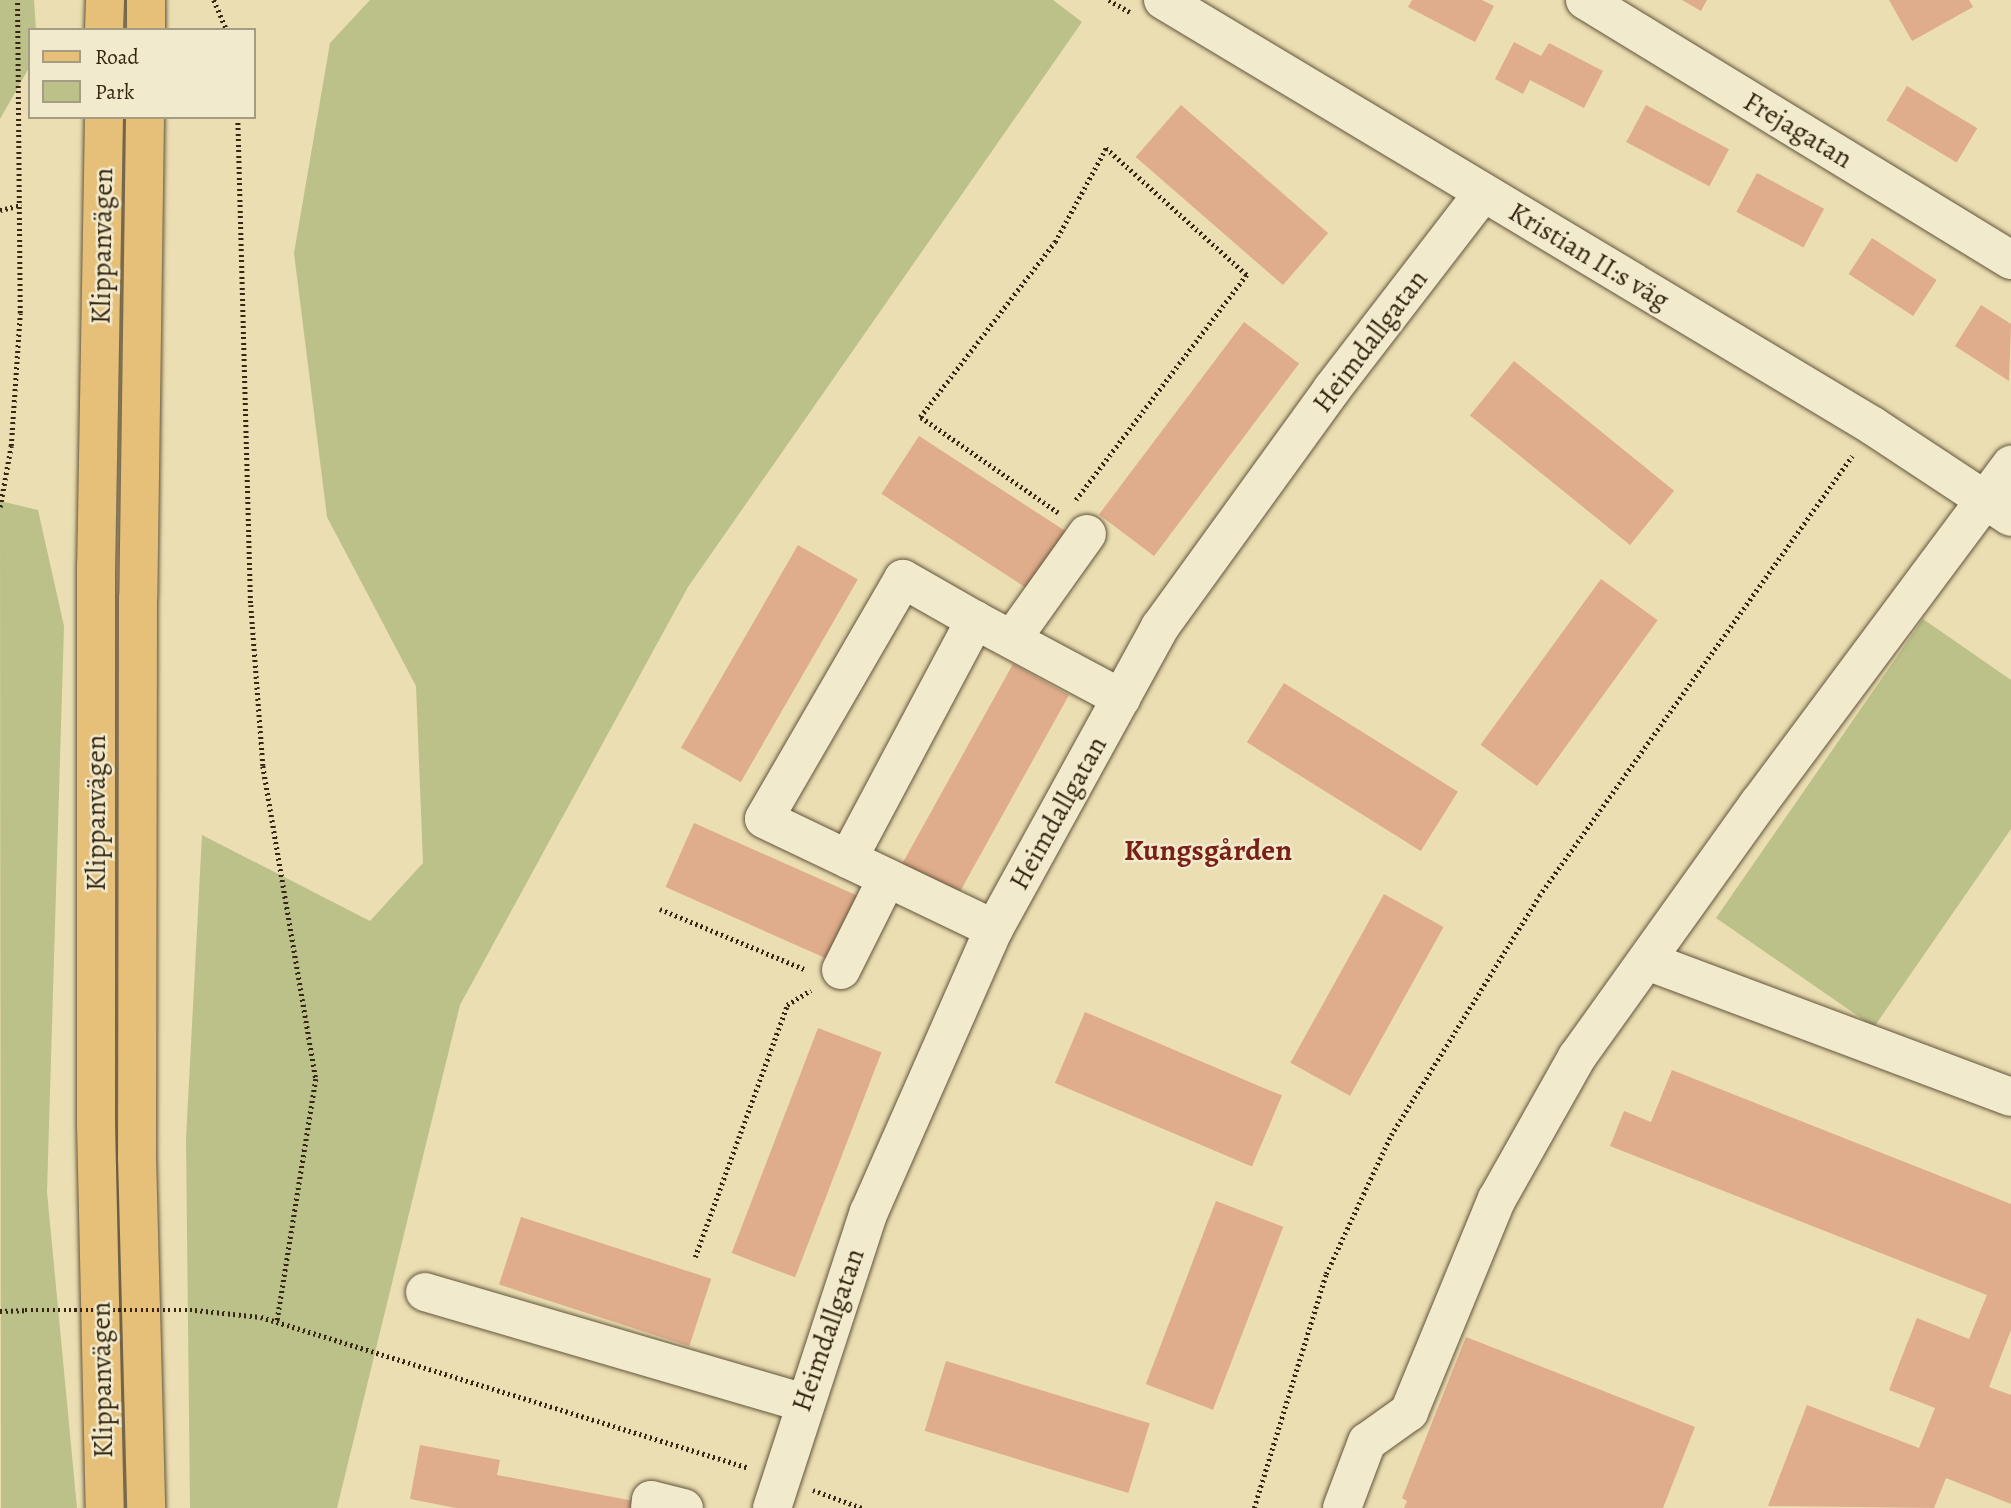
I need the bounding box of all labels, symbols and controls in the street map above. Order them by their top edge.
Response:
legend [28,28,256,119]
text: Road [95,43,139,71]
text: Park [95,78,134,106]
street label: Frejagatan [1737,84,1859,176]
street label: Klippanvägen [84,167,120,325]
street label: Kristian II:s väg [1503,195,1675,317]
street label: Heimdallgatan [1305,263,1435,419]
street label: Heimdallgatan [1002,730,1114,896]
street label: Klippanvägen [79,735,113,891]
district label: Kungsgården [1124,832,1292,868]
street label: Heimdallgatan [784,1244,872,1416]
street label: Klippanvägen [84,1301,120,1459]

